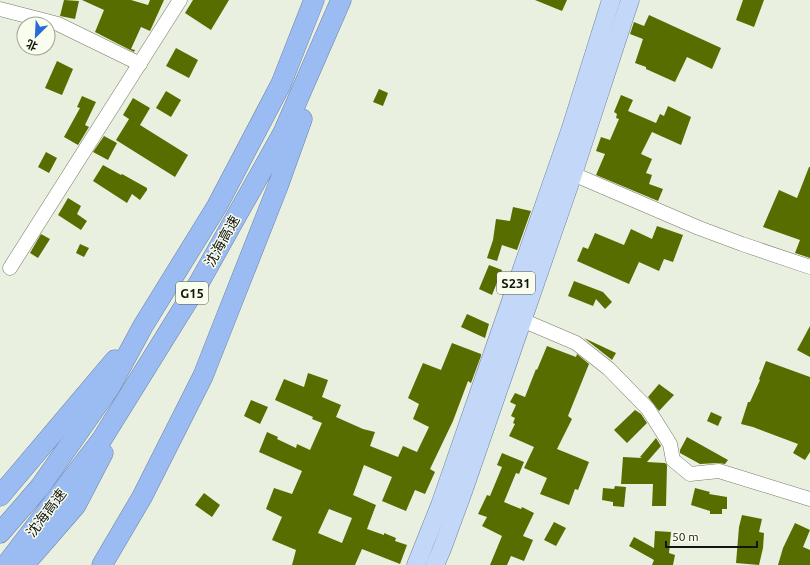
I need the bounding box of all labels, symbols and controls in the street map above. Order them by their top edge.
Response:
north arrow [16,16,56,56]
text: 北 [24,37,39,53]
street label: 沈海高速 [201,213,243,269]
road number: S231 [497,272,535,294]
road number: G15 [176,282,208,304]
street label: 沈海高速 [23,486,69,540]
scale bar [666,523,757,549]
text: 50 m [672,530,699,543]

